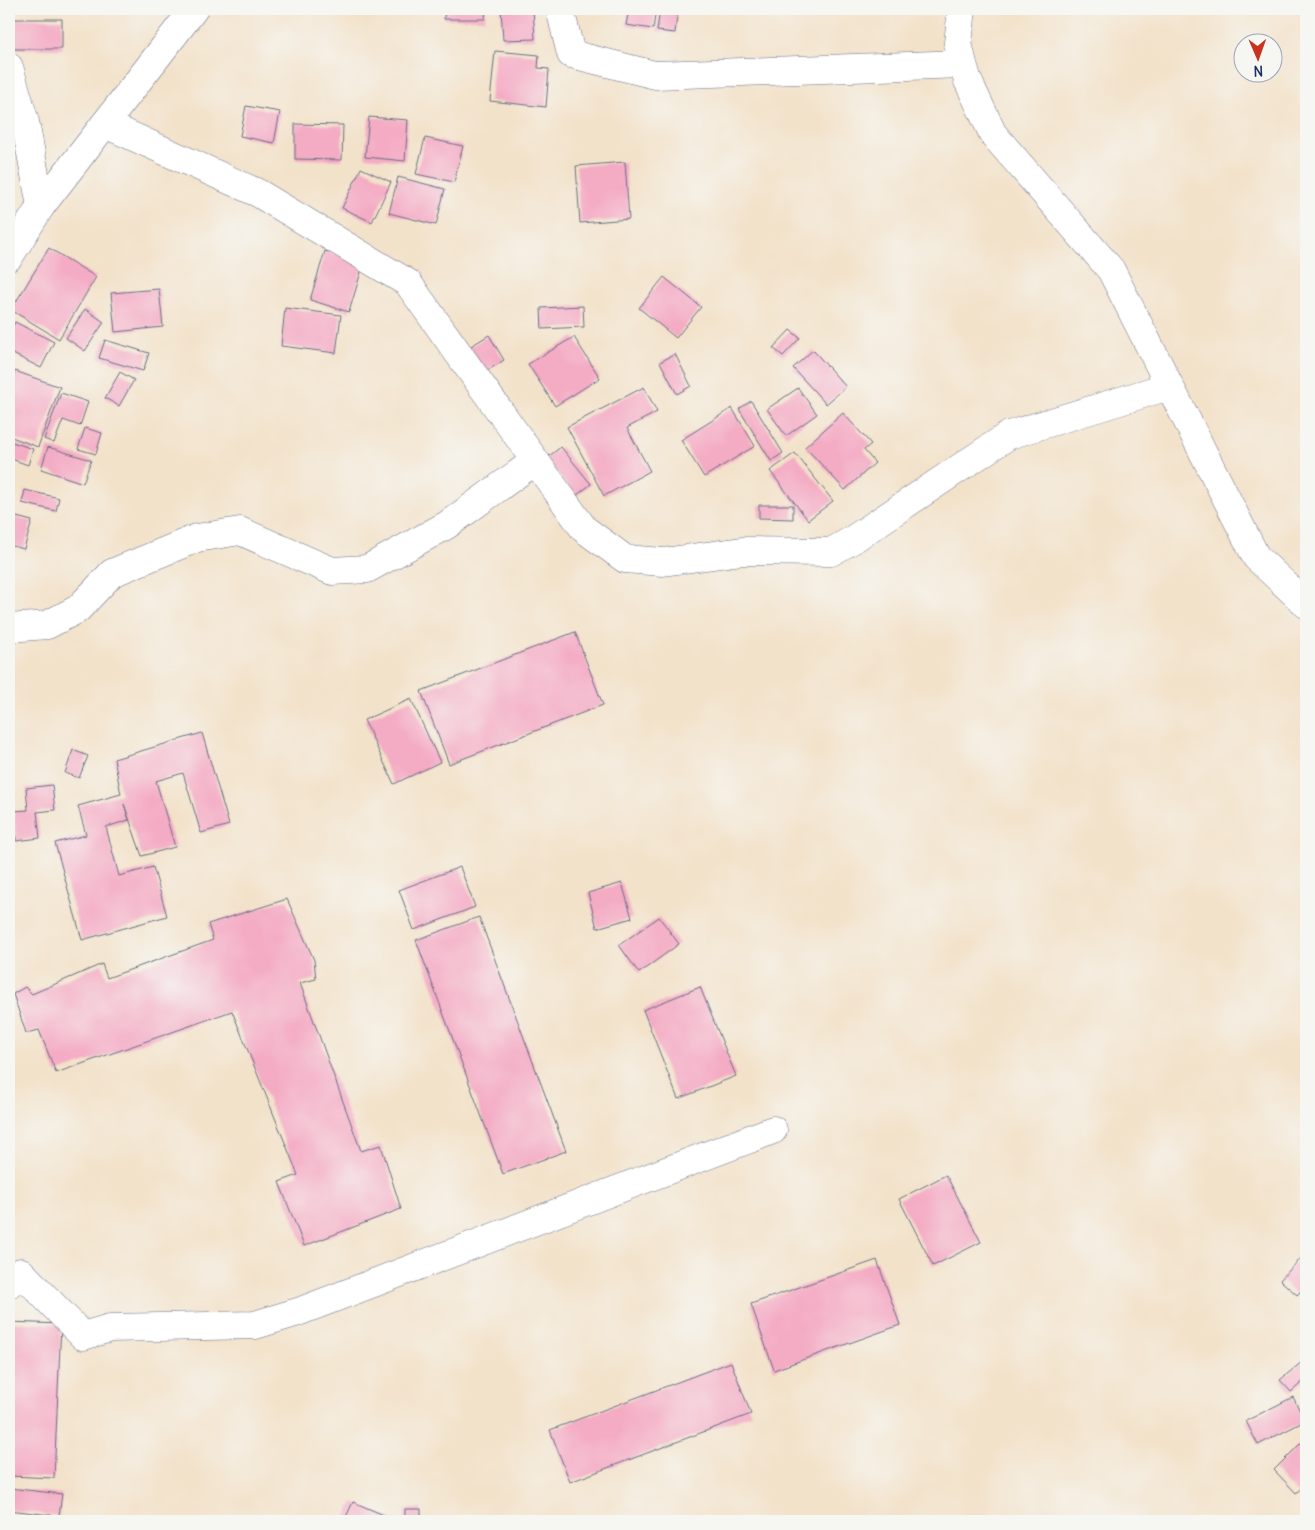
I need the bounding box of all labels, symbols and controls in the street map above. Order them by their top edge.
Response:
north arrow [1232,32,1282,82]
text: N [1253,62,1264,80]

